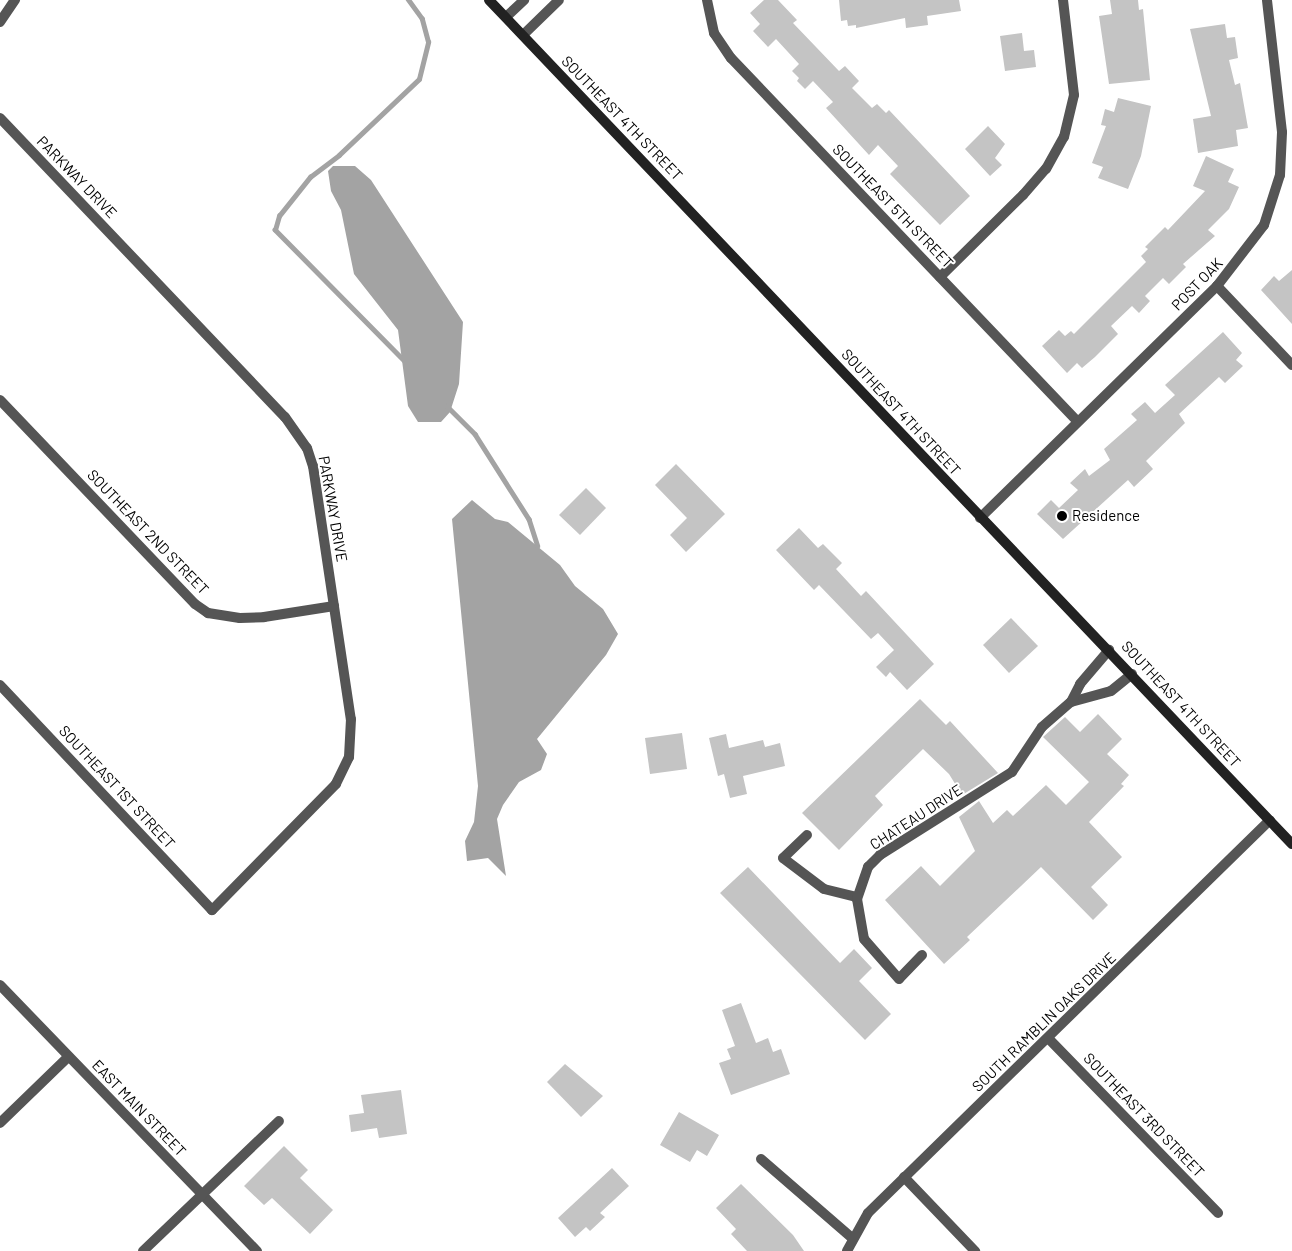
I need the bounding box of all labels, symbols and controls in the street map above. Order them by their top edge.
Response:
street label: SOUTHEAST 4TH STREET [558,52,686,184]
street label: PARKWAY DRIVE [33,132,121,222]
street label: SOUTHEAST 5TH STREET [829,140,957,272]
street label: POST OAK [1168,254,1226,314]
street label: SOUTHEAST 4TH STREET [838,345,964,479]
street label: PARKWAY DRIVE [315,455,351,563]
street label: SOUTHEAST 2ND STREET [84,466,212,598]
place label: Residence [1072,507,1140,525]
marker: Residence [1056,510,1068,522]
street label: SOUTHEAST 4TH STREET [1118,637,1244,771]
street label: SOUTHEAST 1ST STREET [55,722,179,852]
street label: CHATEAU DRIVE [866,780,966,854]
street label: SOUTH RAMBLIN OAKS DRIVE [968,949,1120,1095]
street label: SOUTHEAST 3RD STREET [1080,1049,1208,1181]
street label: EAST MAIN STREET [88,1056,190,1160]

